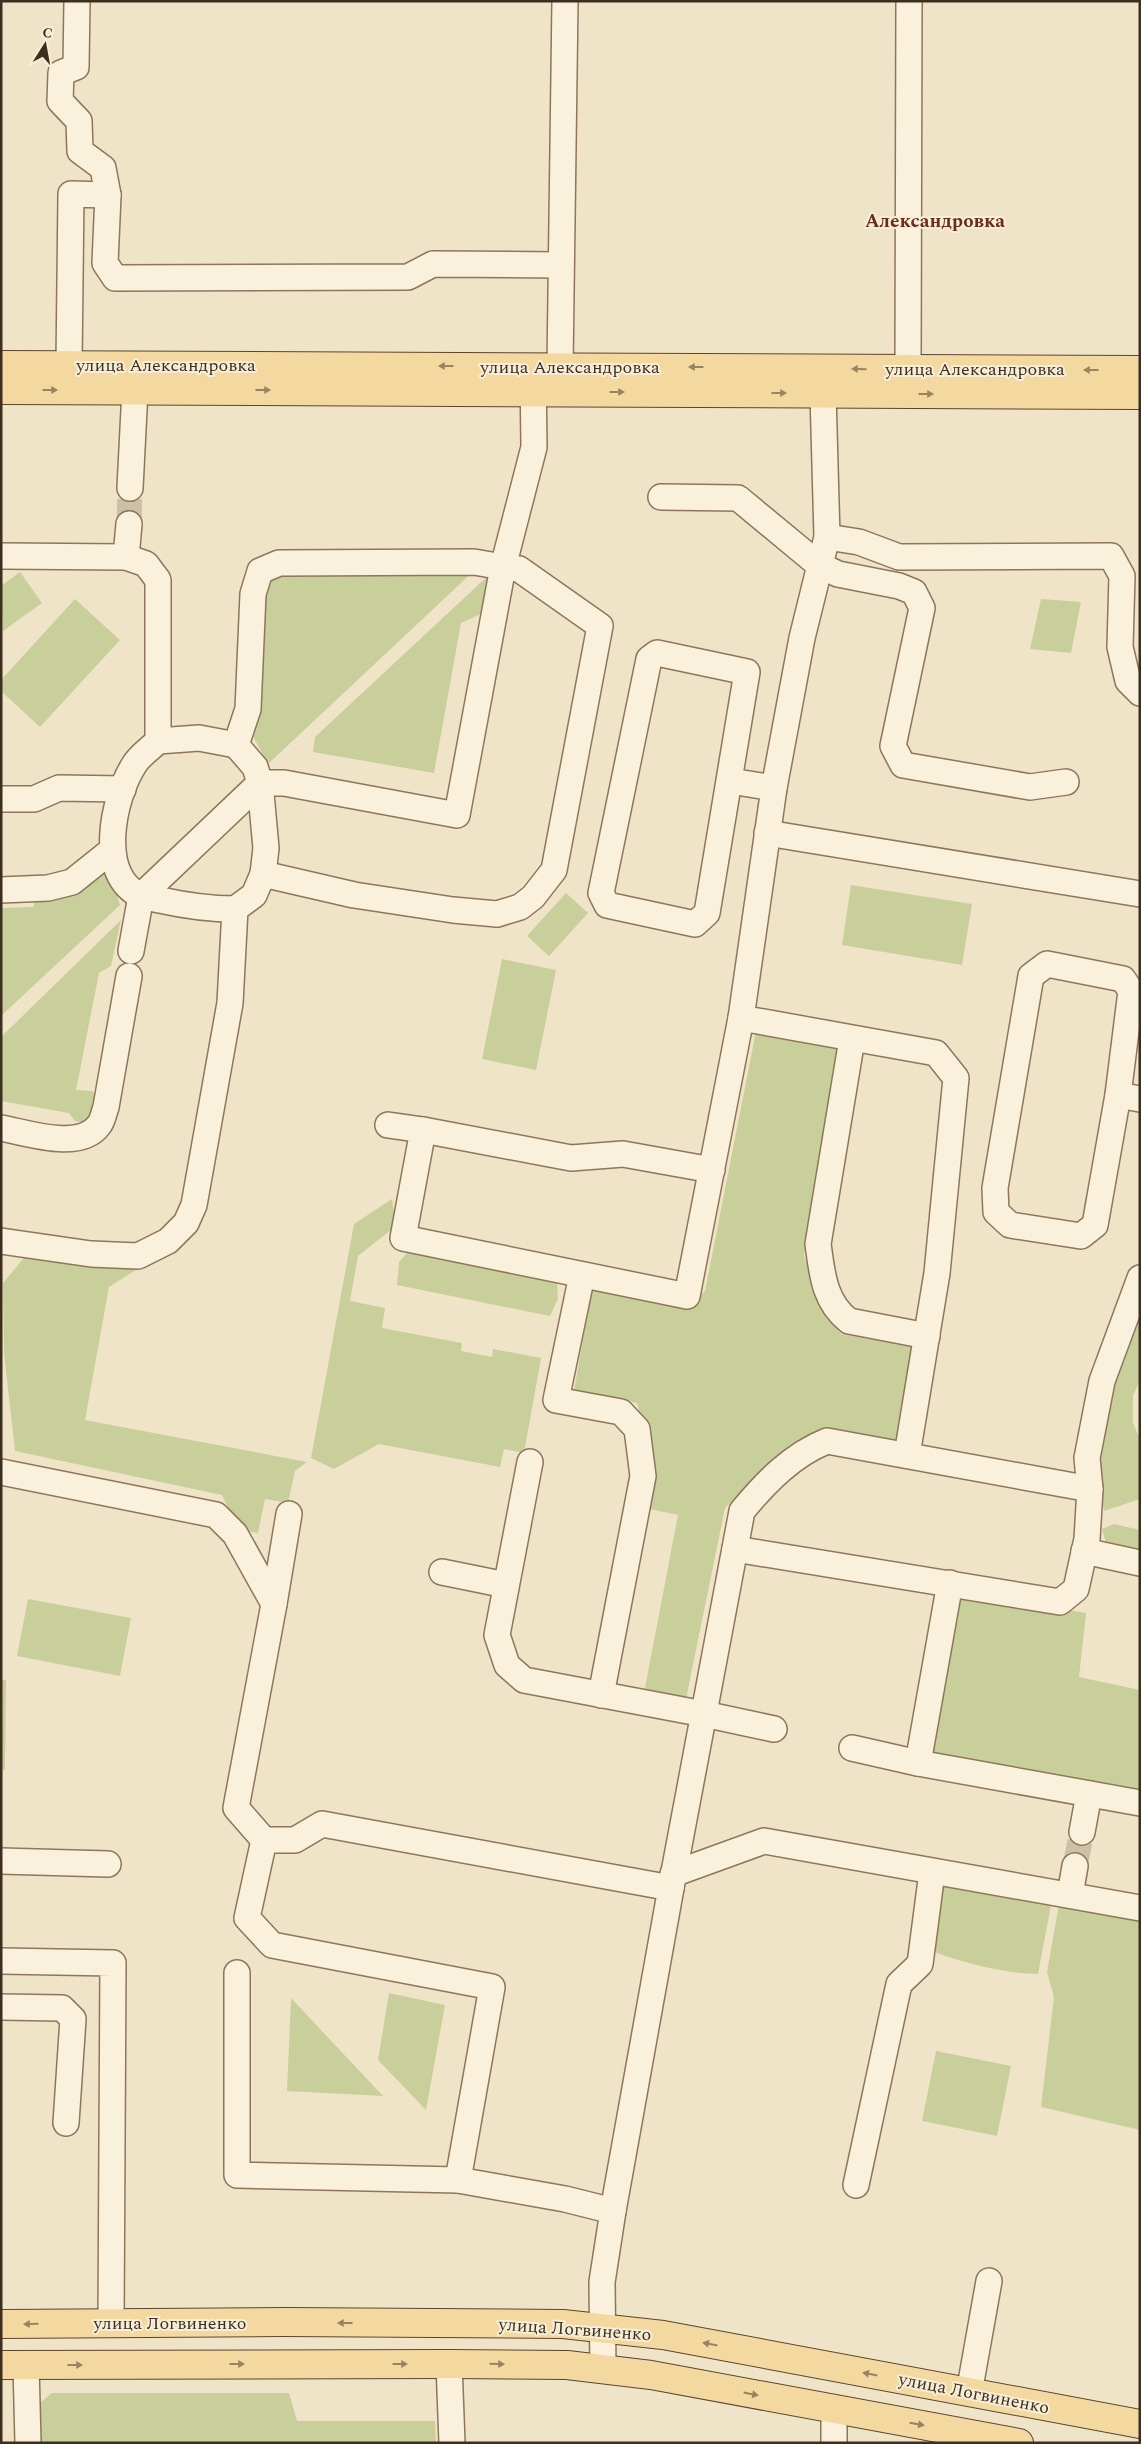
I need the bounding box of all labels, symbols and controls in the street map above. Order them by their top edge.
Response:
north arrow [20,20,70,70]
text: С [40,21,54,44]
district label: Александровка [865,207,1005,236]
street label: улица Александровка [75,352,256,379]
street label: улица Александровка [479,354,660,381]
street label: улица Александровка [884,356,1065,383]
one-way arrow [438,362,454,370]
one-way arrow [688,363,704,371]
one-way arrow [850,365,866,373]
one-way arrow [1083,366,1099,374]
one-way arrow [42,386,58,394]
one-way arrow [255,386,271,394]
one-way arrow [609,388,625,396]
one-way arrow [772,389,788,397]
one-way arrow [918,390,934,398]
street label: улица Логвиненко [92,2310,247,2337]
street label: улица Логвиненко [497,2311,652,2348]
one-way arrow [337,2318,353,2326]
one-way arrow [23,2320,39,2328]
one-way arrow [702,2339,718,2347]
one-way arrow [230,2360,246,2368]
one-way arrow [392,2360,408,2368]
one-way arrow [490,2360,506,2368]
one-way arrow [67,2361,83,2369]
street label: улица Логвиненко [895,2365,1052,2421]
one-way arrow [862,2370,878,2378]
one-way arrow [743,2390,758,2398]
one-way arrow [909,2420,924,2428]

